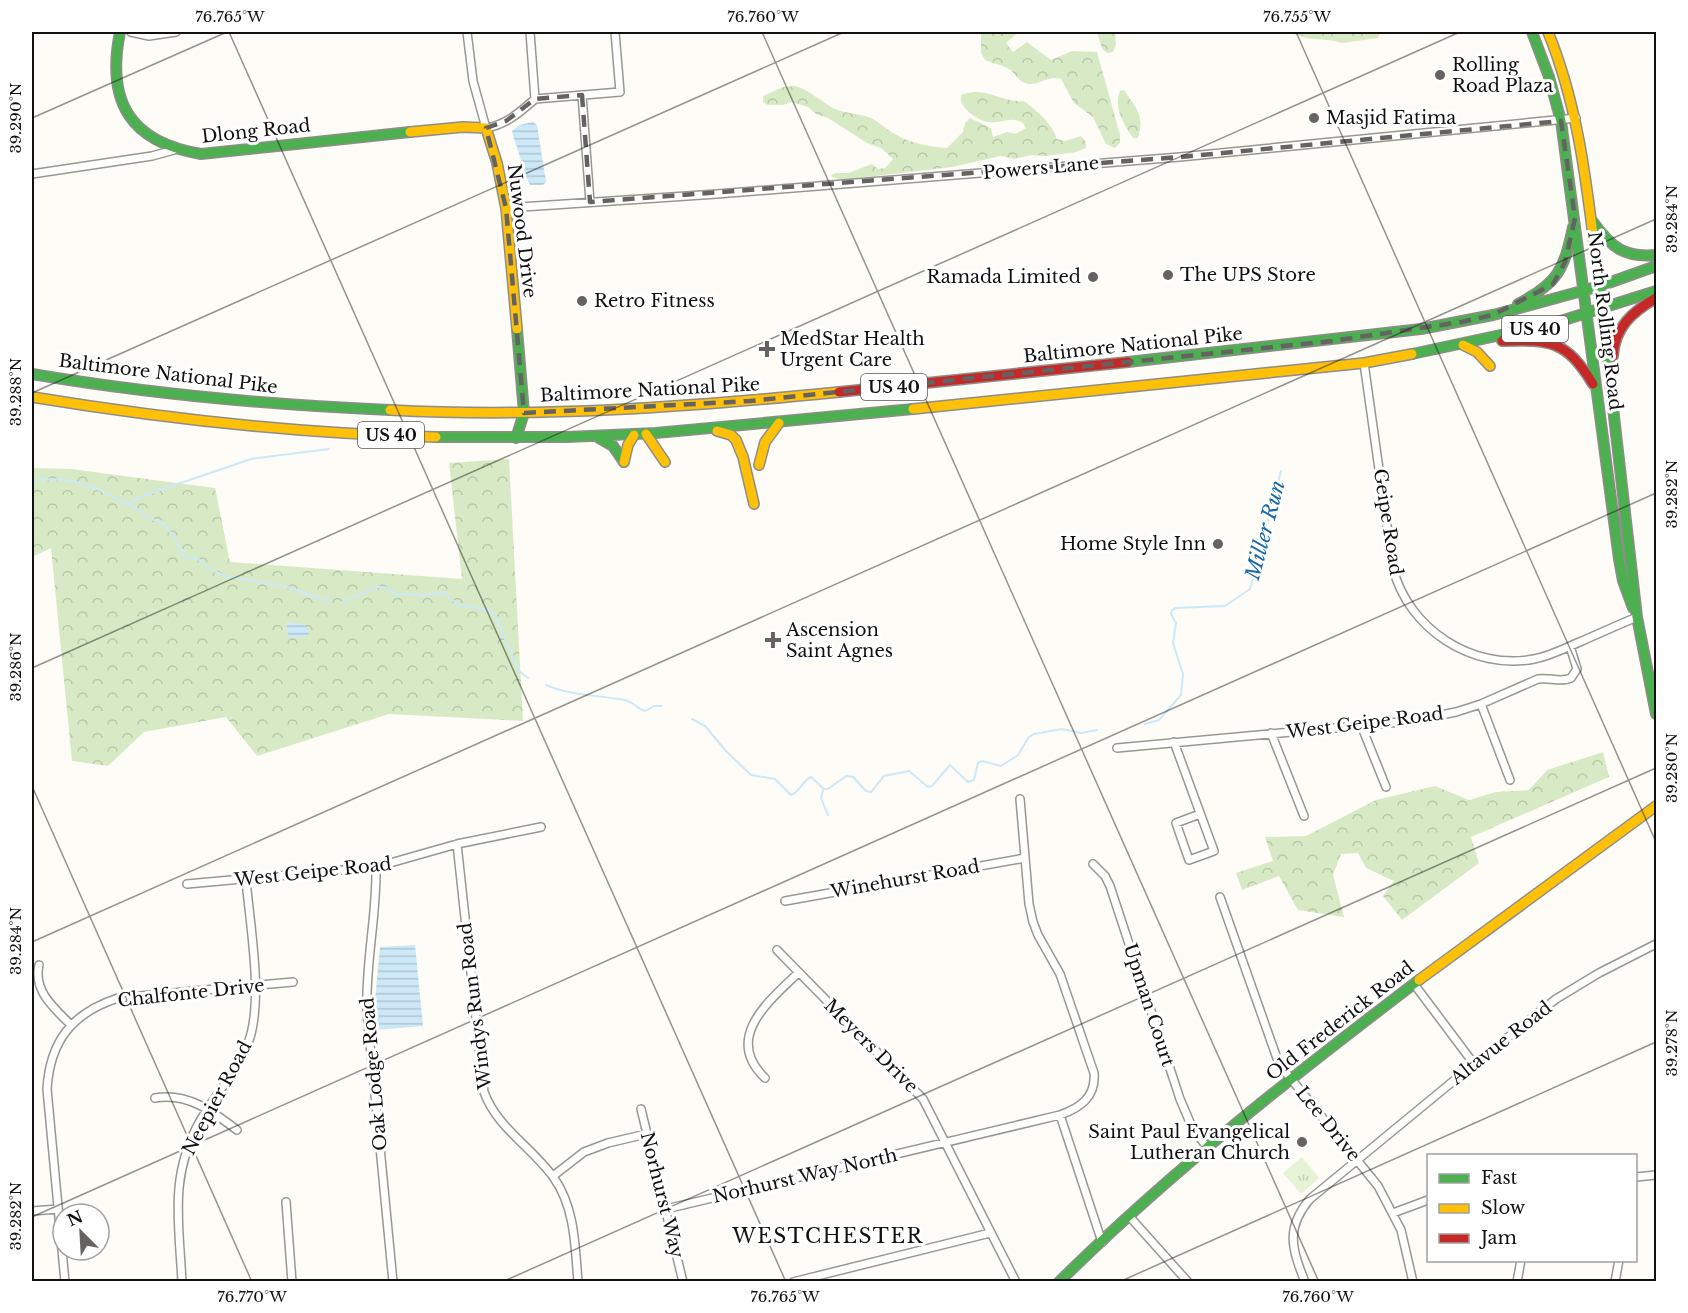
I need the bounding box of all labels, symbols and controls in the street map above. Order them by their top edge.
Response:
text: 76.765°W [195,7,265,26]
text: 76.760°W [727,7,799,26]
text: 76.755°W [1263,7,1331,26]
place label: Rolling Road Plaza [1452,54,1553,97]
marker: Rolling Road Plaza [1433,68,1447,82]
text: 39.290°N [6,83,25,153]
place label: Masjid Fatima [1326,107,1456,129]
marker: Masjid Fatima [1307,111,1321,125]
street label: Dlong Road [200,114,312,148]
street label: Powers Lane [982,152,1100,184]
street label: Nuwood Drive [503,163,541,299]
text: 39.284°N [1662,185,1681,253]
street label: North Rolling Road [1583,230,1627,412]
place label: The UPS Store [1180,264,1316,286]
place label: Ramada Limited [927,266,1081,288]
marker: The UPS Store [1161,268,1175,282]
marker: Ramada Limited [1086,270,1100,284]
place label: Retro Fitness [594,290,715,312]
marker: Retro Fitness [575,294,589,308]
road number: US 40 [1502,316,1568,342]
street label: Baltimore National Pike [1022,323,1244,367]
place label: MedStar Health Urgent Care [780,328,925,371]
marker: MedStar Health Urgent Care [758,340,776,358]
street label: Baltimore National Pike [57,350,279,398]
text: 39.288°N [6,358,25,426]
street label: Baltimore National Pike [539,373,761,407]
road number: US 40 [861,374,927,400]
road number: US 40 [358,422,424,448]
text: 39.282°N [1662,460,1681,528]
street label: Geipe Road [1369,467,1407,577]
water label: Miller Run [1240,478,1290,583]
place label: Home Style Inn [1060,533,1206,555]
marker: Home Style Inn [1211,537,1225,551]
place label: Ascension Saint Agnes [785,619,893,662]
marker: Ascension Saint Agnes [764,631,782,649]
text: 39.286°N [6,632,25,702]
street label: West Geipe Road [1284,702,1445,744]
text: 39.280°N [1662,733,1681,803]
street label: West Geipe Road [232,853,393,891]
street label: Winehurst Road [828,855,981,903]
text: 39.284°N [6,907,25,975]
street label: Windys Run Road [454,921,496,1092]
street label: Upman Court [1119,941,1179,1069]
street label: Old Frederick Road [1262,957,1418,1085]
street label: Chalfonte Drive [116,974,266,1012]
street label: Meyers Drive [819,994,923,1098]
street label: Oak Lodge Road [356,996,392,1152]
street label: Altavue Road [1445,997,1556,1090]
text: 39.278°N [1662,1009,1681,1077]
street label: Neepier Road [178,1037,256,1159]
street label: Lee Drive [1291,1082,1365,1166]
place label: Saint Paul Evangelical Lutheran Church [1088,1121,1290,1164]
street label: Norhurst Way [636,1130,688,1261]
marker: Saint Paul Evangelical Lutheran Church [1295,1135,1309,1149]
street label: Norhurst Way North [710,1144,900,1208]
legend [1427,1154,1637,1262]
text: Fast [1481,1167,1518,1189]
text: 39.282°N [6,1182,25,1250]
text: Slow [1481,1197,1526,1219]
north arrow [51,1202,111,1262]
text: N [64,1206,86,1230]
district label: WESTCHESTER [731,1224,924,1248]
text: Jam [1479,1227,1517,1249]
text: 76.770°W [217,1287,287,1306]
text: 76.765°W [750,1287,820,1306]
text: 76.760°W [1282,1287,1354,1306]

